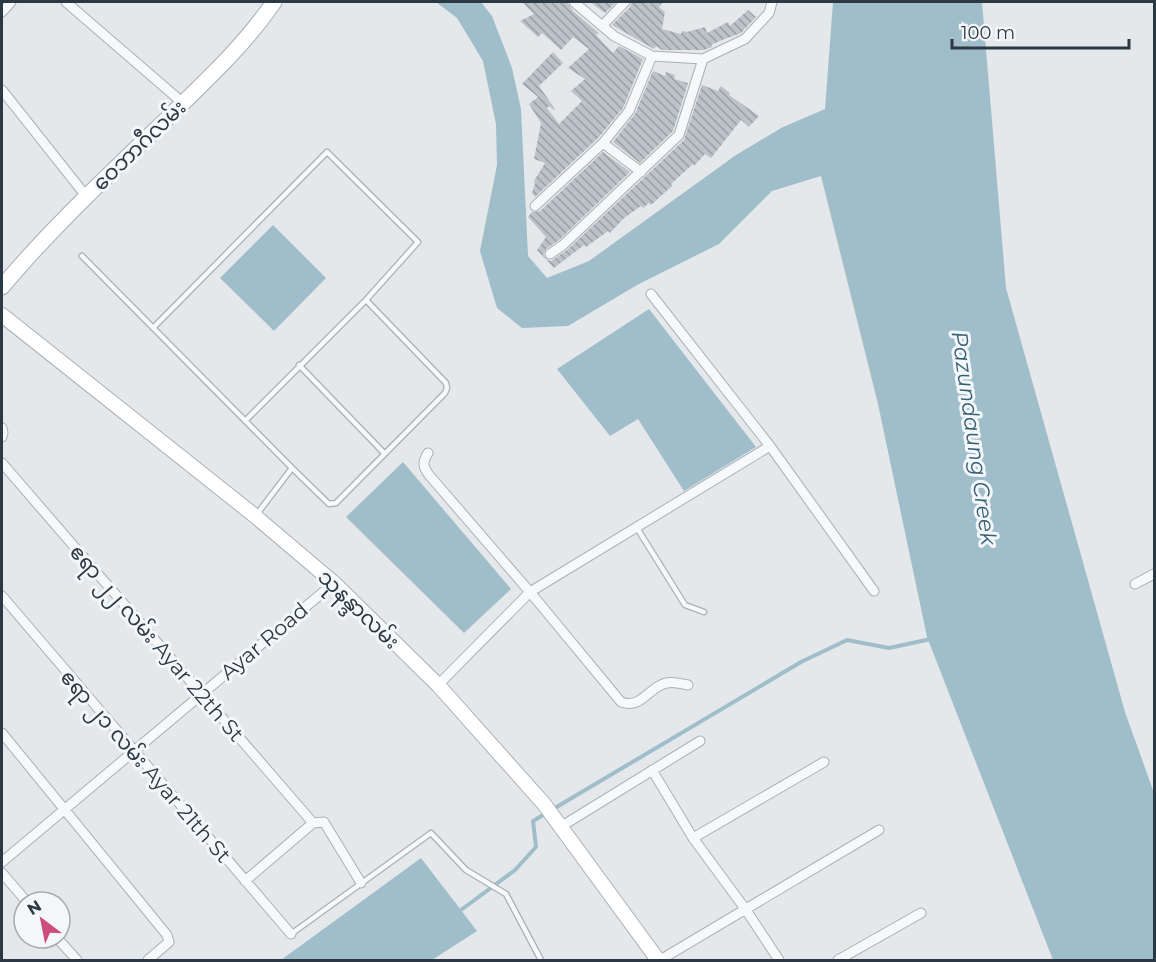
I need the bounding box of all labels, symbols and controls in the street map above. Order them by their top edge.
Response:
scale bar [952,12,1129,50]
text: 100 m [961,22,1015,44]
street label: ဝေဘာဂီလမ်း [85,92,191,195]
water label: Pazundaung Creek [946,329,1003,548]
street label: ဧရာ ၂၂ လမ်း Ayar 22th St [61,538,252,750]
street label: သုနန္ဒာလမ်း [309,562,407,658]
street label: Ayar Road [215,597,313,685]
street label: ဧရာ ၂၁ လမ်း Ayar 21th St [52,663,239,871]
north arrow [12,890,72,950]
text: N [24,896,45,919]

